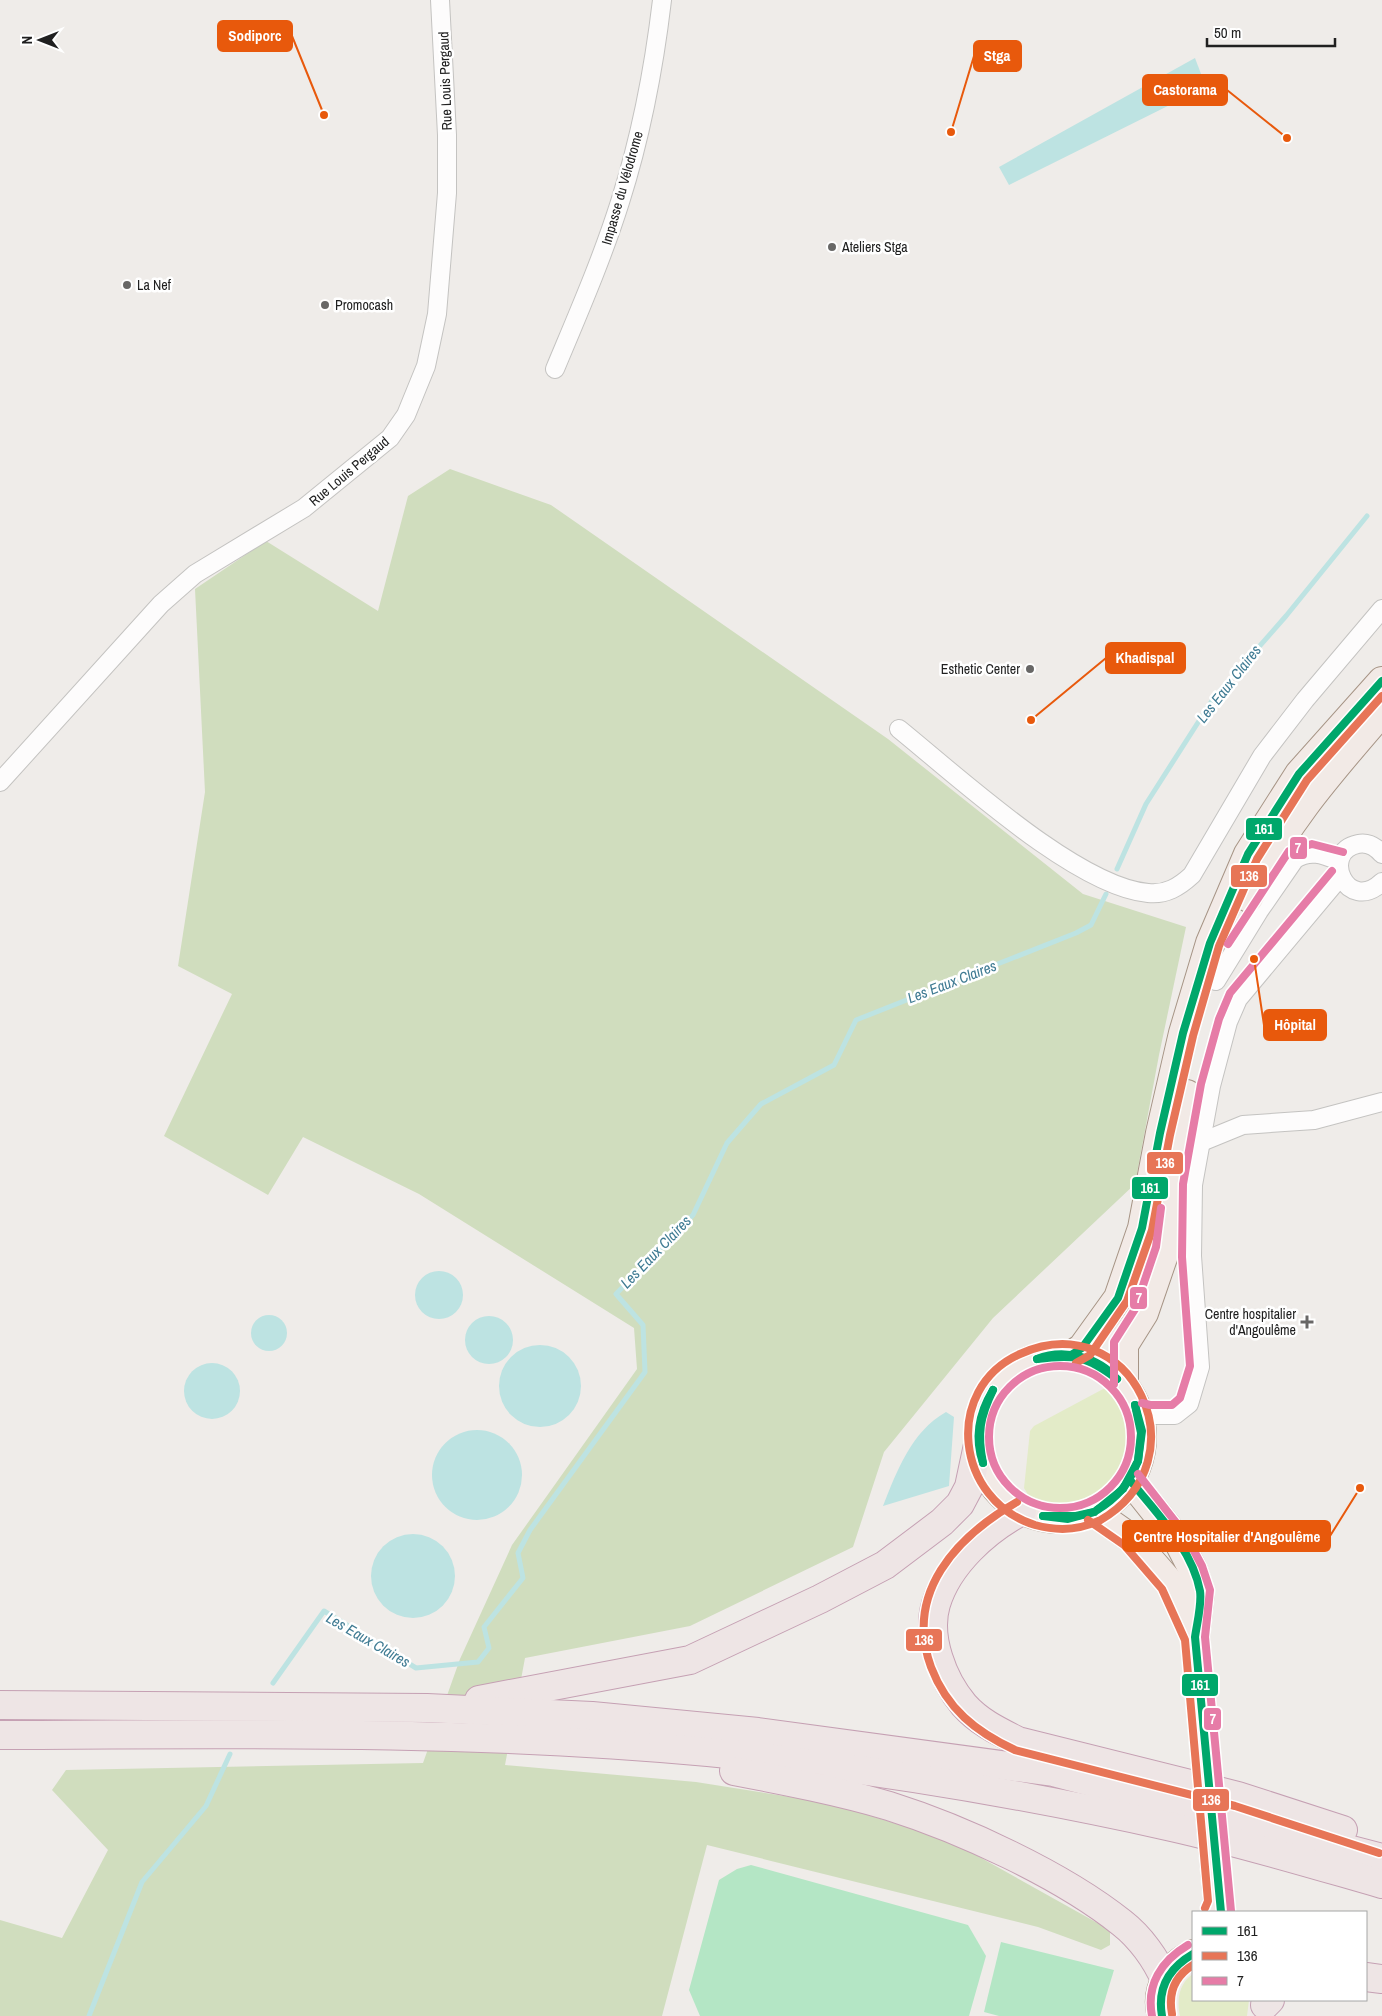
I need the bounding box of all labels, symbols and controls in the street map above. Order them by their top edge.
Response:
north arrow [15,15,65,65]
scale bar [1207,15,1334,47]
callout: Sodiporc [218,21,292,51]
text: 50 m [1214,22,1241,43]
text: Sodiporc [228,25,282,46]
street label: Rue Louis Pergaud [434,31,456,131]
text: N [18,36,36,44]
callout: Stga [974,41,1021,71]
text: Stga [984,45,1010,66]
callout: Castorama [1143,75,1227,105]
text: Castorama [1153,79,1217,100]
street label: Impasse du Vélodrome [597,129,647,247]
place label: Ateliers Stga [841,238,908,256]
marker: Ateliers Stga [826,241,838,253]
place label: La Nef [137,276,172,294]
marker: La Nef [121,279,133,291]
place label: Promocash [335,296,393,314]
marker: Promocash [319,299,331,311]
street label: Rue Louis Pergaud [305,432,393,510]
water label: Les Eaux Claires [1191,640,1266,727]
callout: Khadispal [1106,643,1185,673]
text: Khadispal [1116,647,1174,668]
place label: Esthetic Center [941,660,1020,678]
marker: Esthetic Center [1024,663,1036,675]
line badge: 161 [1245,817,1283,841]
text: 161 [1254,820,1274,838]
line badge: 7 [1289,836,1308,860]
text: 7 [1295,839,1302,857]
line badge: 136 [1230,864,1268,888]
text: 136 [1239,867,1259,885]
water label: Les Eaux Claires [904,955,999,1008]
callout: Hôpital [1264,1010,1326,1040]
text: Hôpital [1274,1014,1316,1035]
line badge: 136 [1146,1151,1184,1175]
text: 136 [1155,1154,1175,1172]
line badge: 161 [1131,1176,1169,1200]
text: 161 [1140,1179,1160,1197]
water label: Les Eaux Claires [616,1211,696,1293]
line badge: 7 [1129,1286,1148,1310]
text: 7 [1136,1289,1143,1307]
place label: Centre hospitalier d'Angoulême [1205,1305,1296,1339]
marker: Centre hospitalier d'Angoulême [1300,1315,1314,1329]
callout: Centre Hospitalier d'Angoulême [1123,1521,1330,1551]
text: Centre Hospitalier d'Angoulême [1134,1526,1321,1547]
water label: Les Eaux Claires [322,1607,414,1672]
line badge: 136 [905,1628,943,1652]
text: 136 [914,1631,934,1649]
line badge: 161 [1181,1673,1219,1697]
text: 161 [1190,1676,1210,1694]
line badge: 7 [1203,1707,1222,1731]
text: 7 [1210,1710,1217,1728]
line badge: 136 [1192,1788,1230,1812]
text: 136 [1201,1791,1221,1809]
legend [1192,1911,1367,2001]
text: 161 [1237,1920,1258,1941]
text: 136 [1237,1945,1258,1966]
text: 7 [1237,1970,1244,1991]

